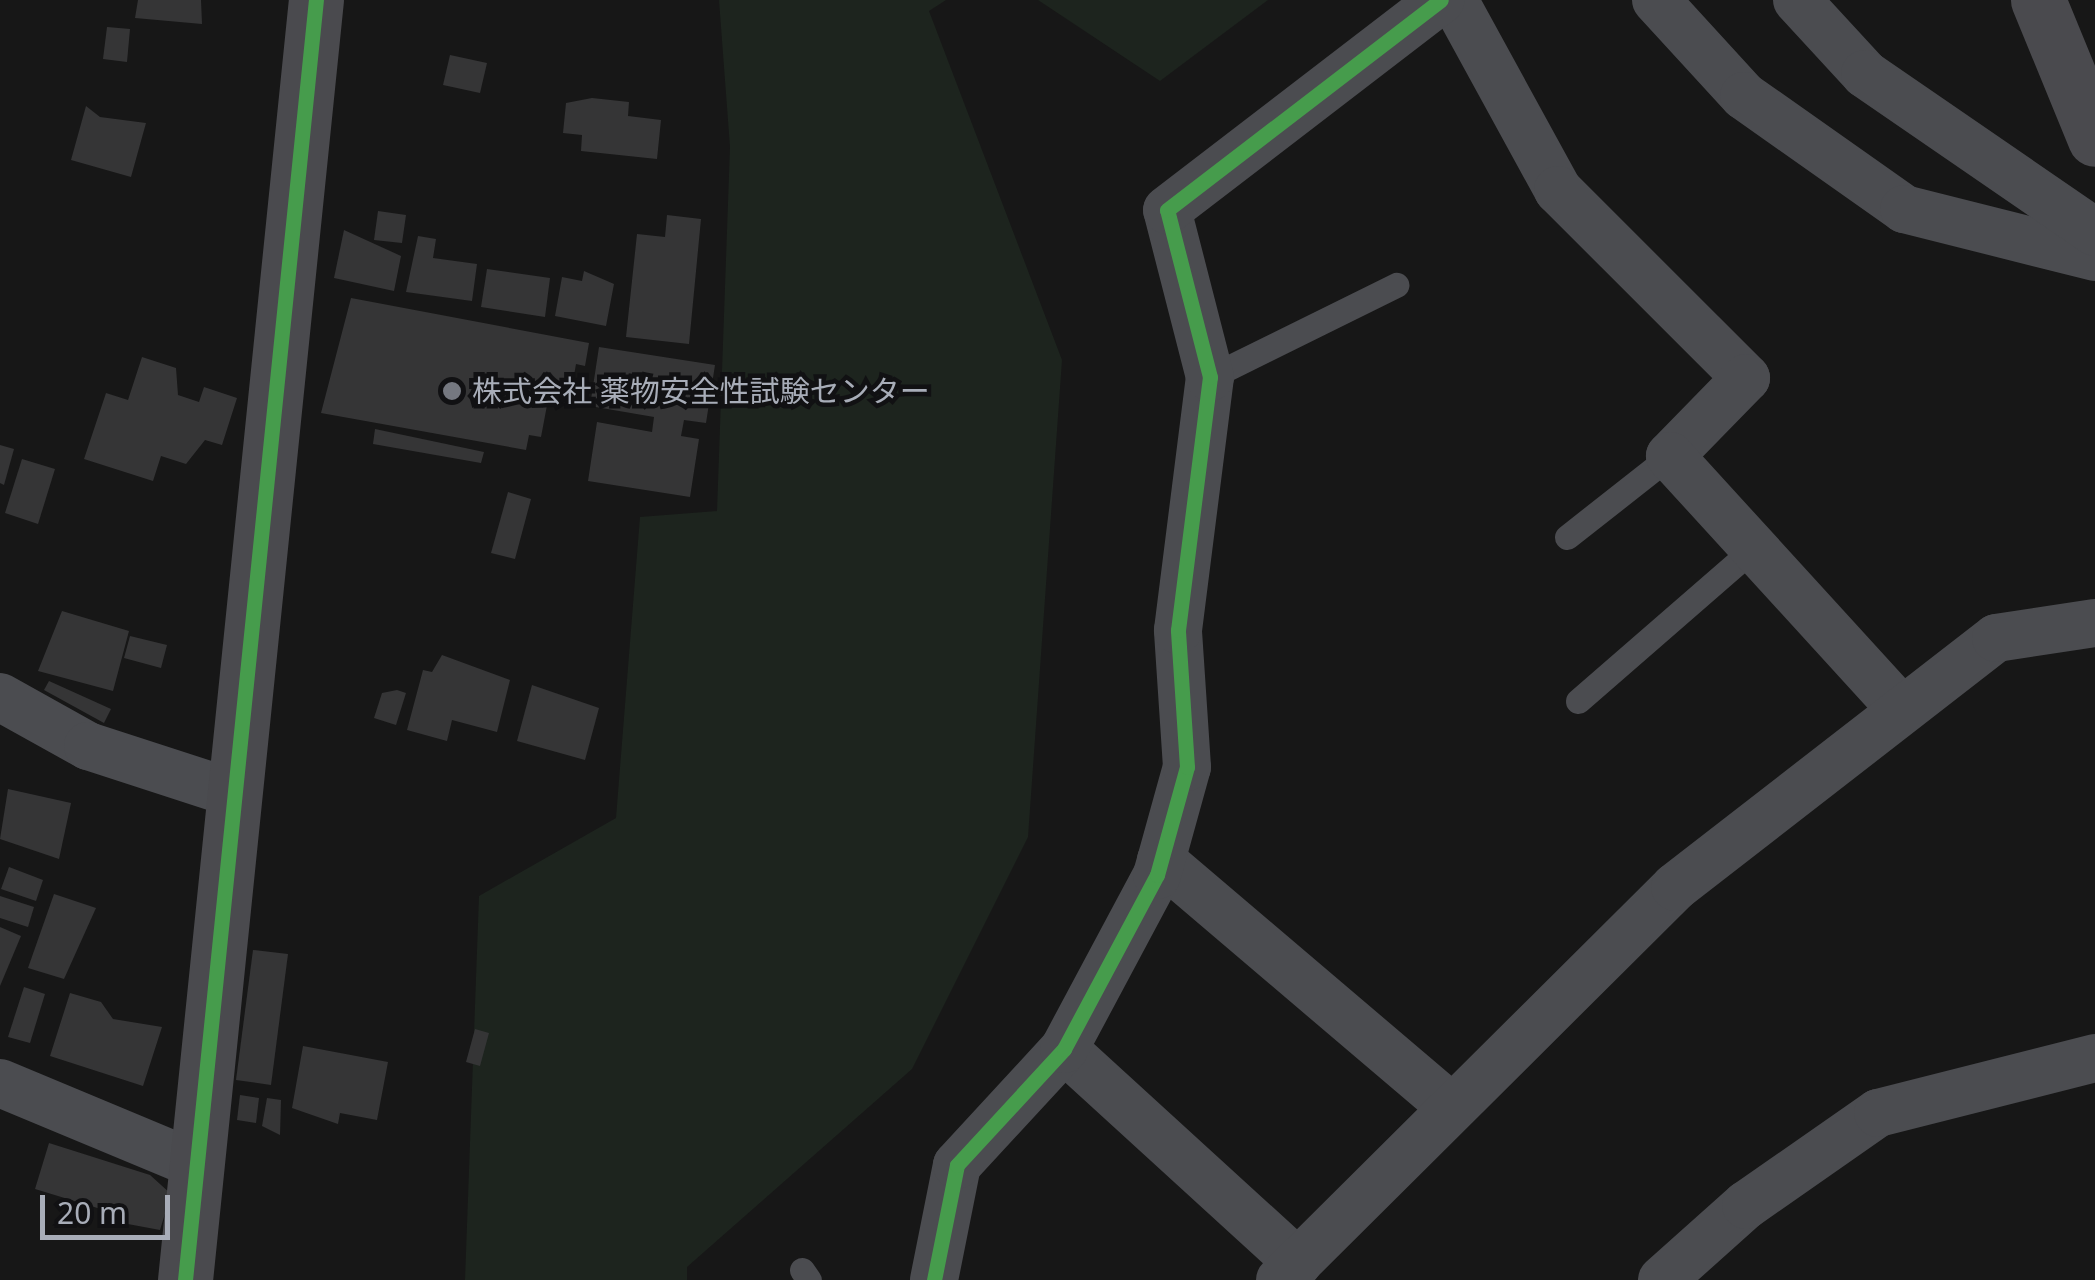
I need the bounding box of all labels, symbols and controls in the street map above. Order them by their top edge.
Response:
place label: 株式会社 薬物安全性試験センター [472,373,930,409]
marker: 株式会社 薬物安全性試験センター [441,380,463,402]
scale bar [45,1175,175,1237]
text: 20 m [57,1192,127,1233]

